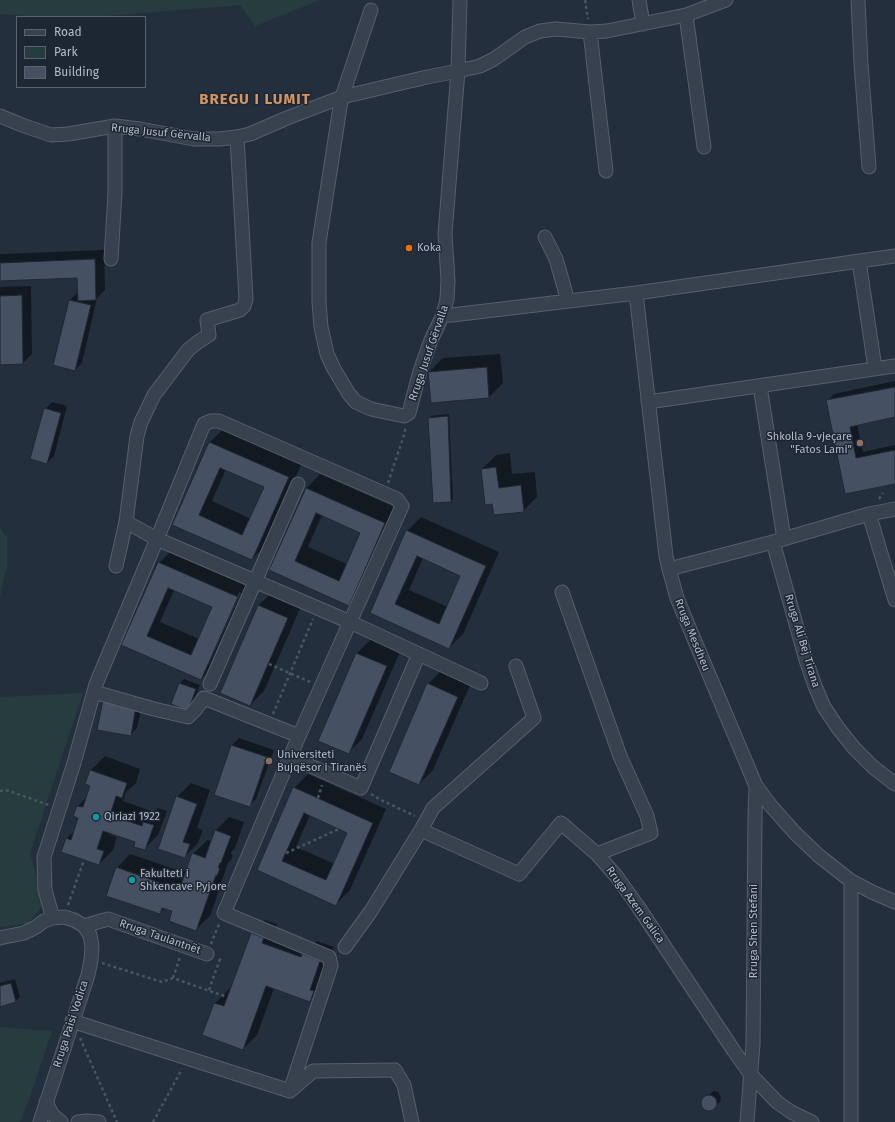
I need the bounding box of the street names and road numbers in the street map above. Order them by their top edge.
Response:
street label: Rruga Jusuf Gërvalla [110,121,212,145]
street label: Rruga Jusuf Gërvalla [406,303,452,403]
street label: Rruga Ali Bej Tirana [782,593,822,689]
street label: Rruga Mesdheu [671,597,713,673]
street label: Rruga Azem Galica [603,864,667,946]
street label: Rruga Shen Stefani [747,884,761,978]
street label: Rruga Taulantnët [118,917,202,957]
street label: Rruga Paisi Vodica [51,979,91,1069]

